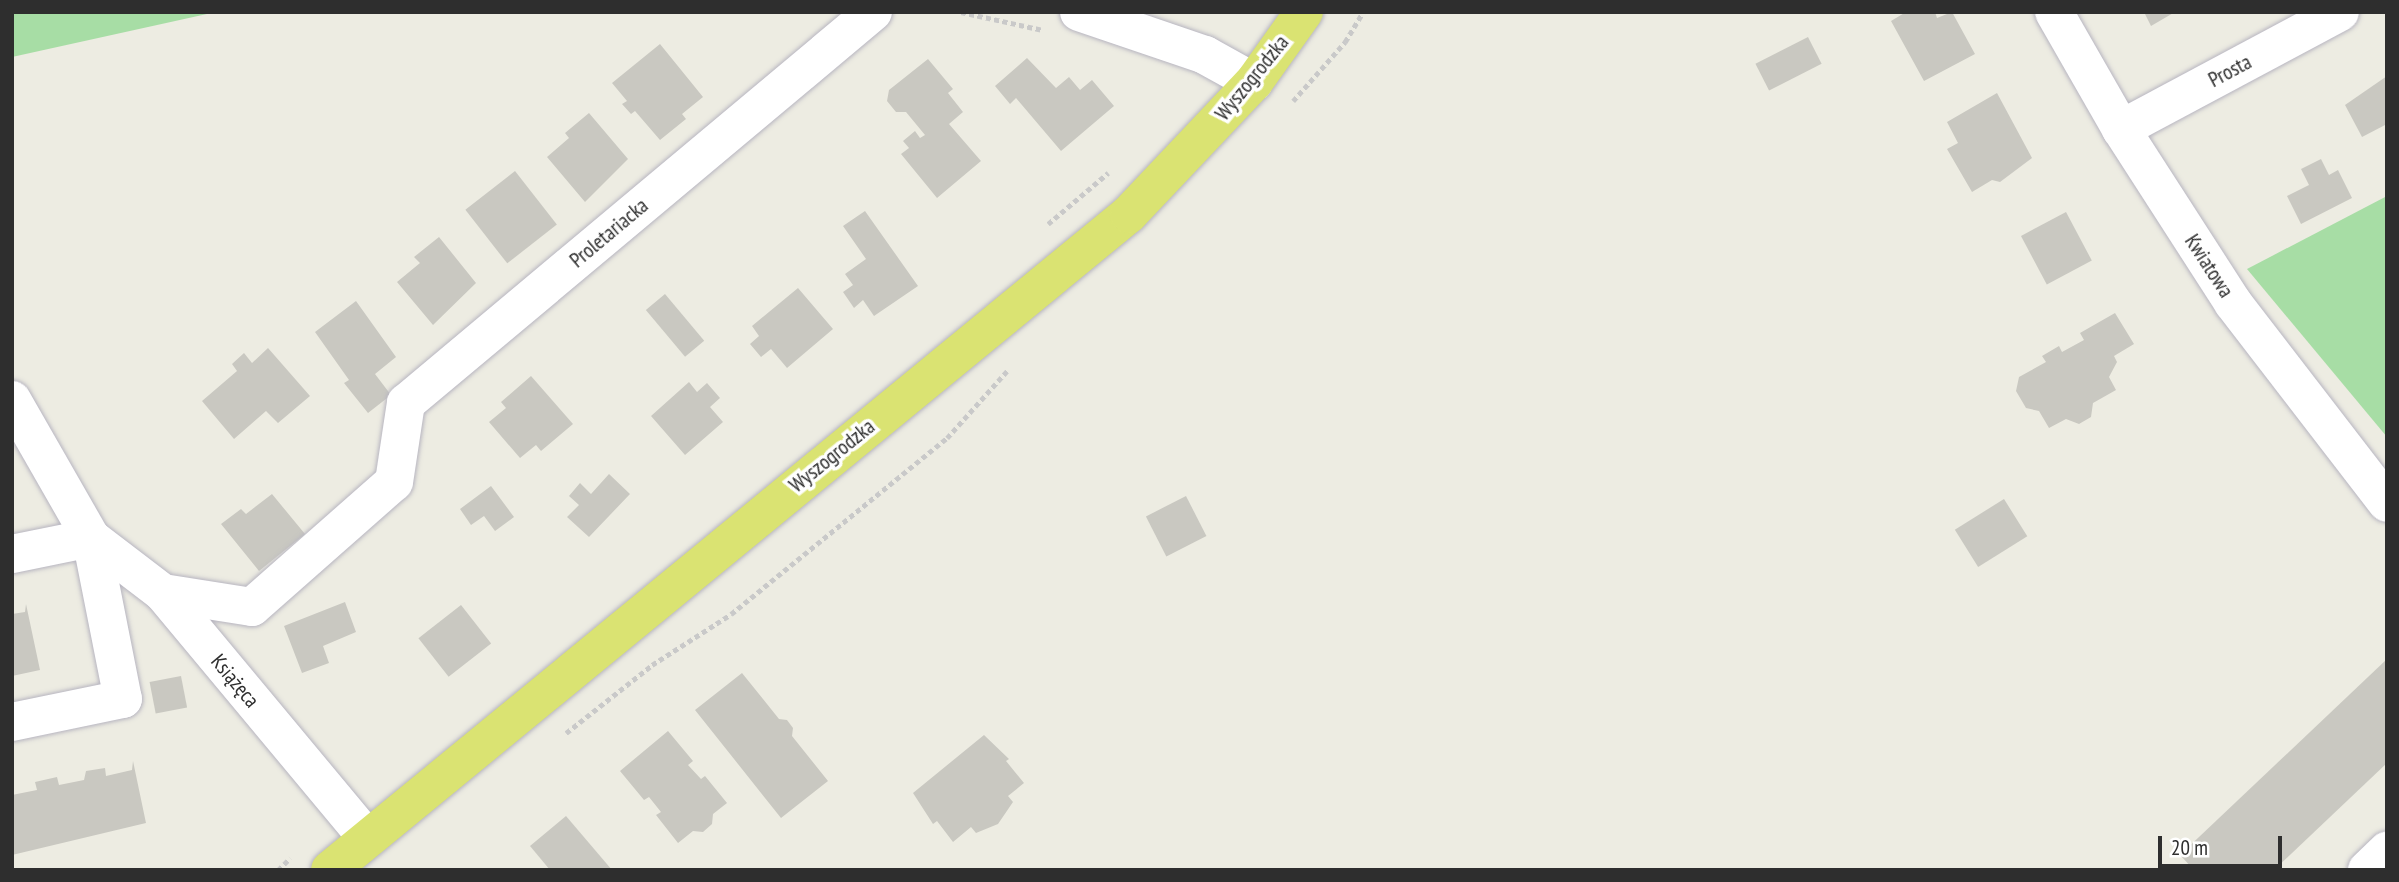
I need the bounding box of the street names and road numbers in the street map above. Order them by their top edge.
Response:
street label: Wyszogrodzka [1210,30,1294,126]
street label: Prosta [2204,49,2256,93]
street label: Proletariacka [565,193,653,273]
street label: Kwiatowa [2179,230,2239,302]
street label: Wyszogrodzka [784,414,880,498]
street label: Książęca [206,649,264,713]

